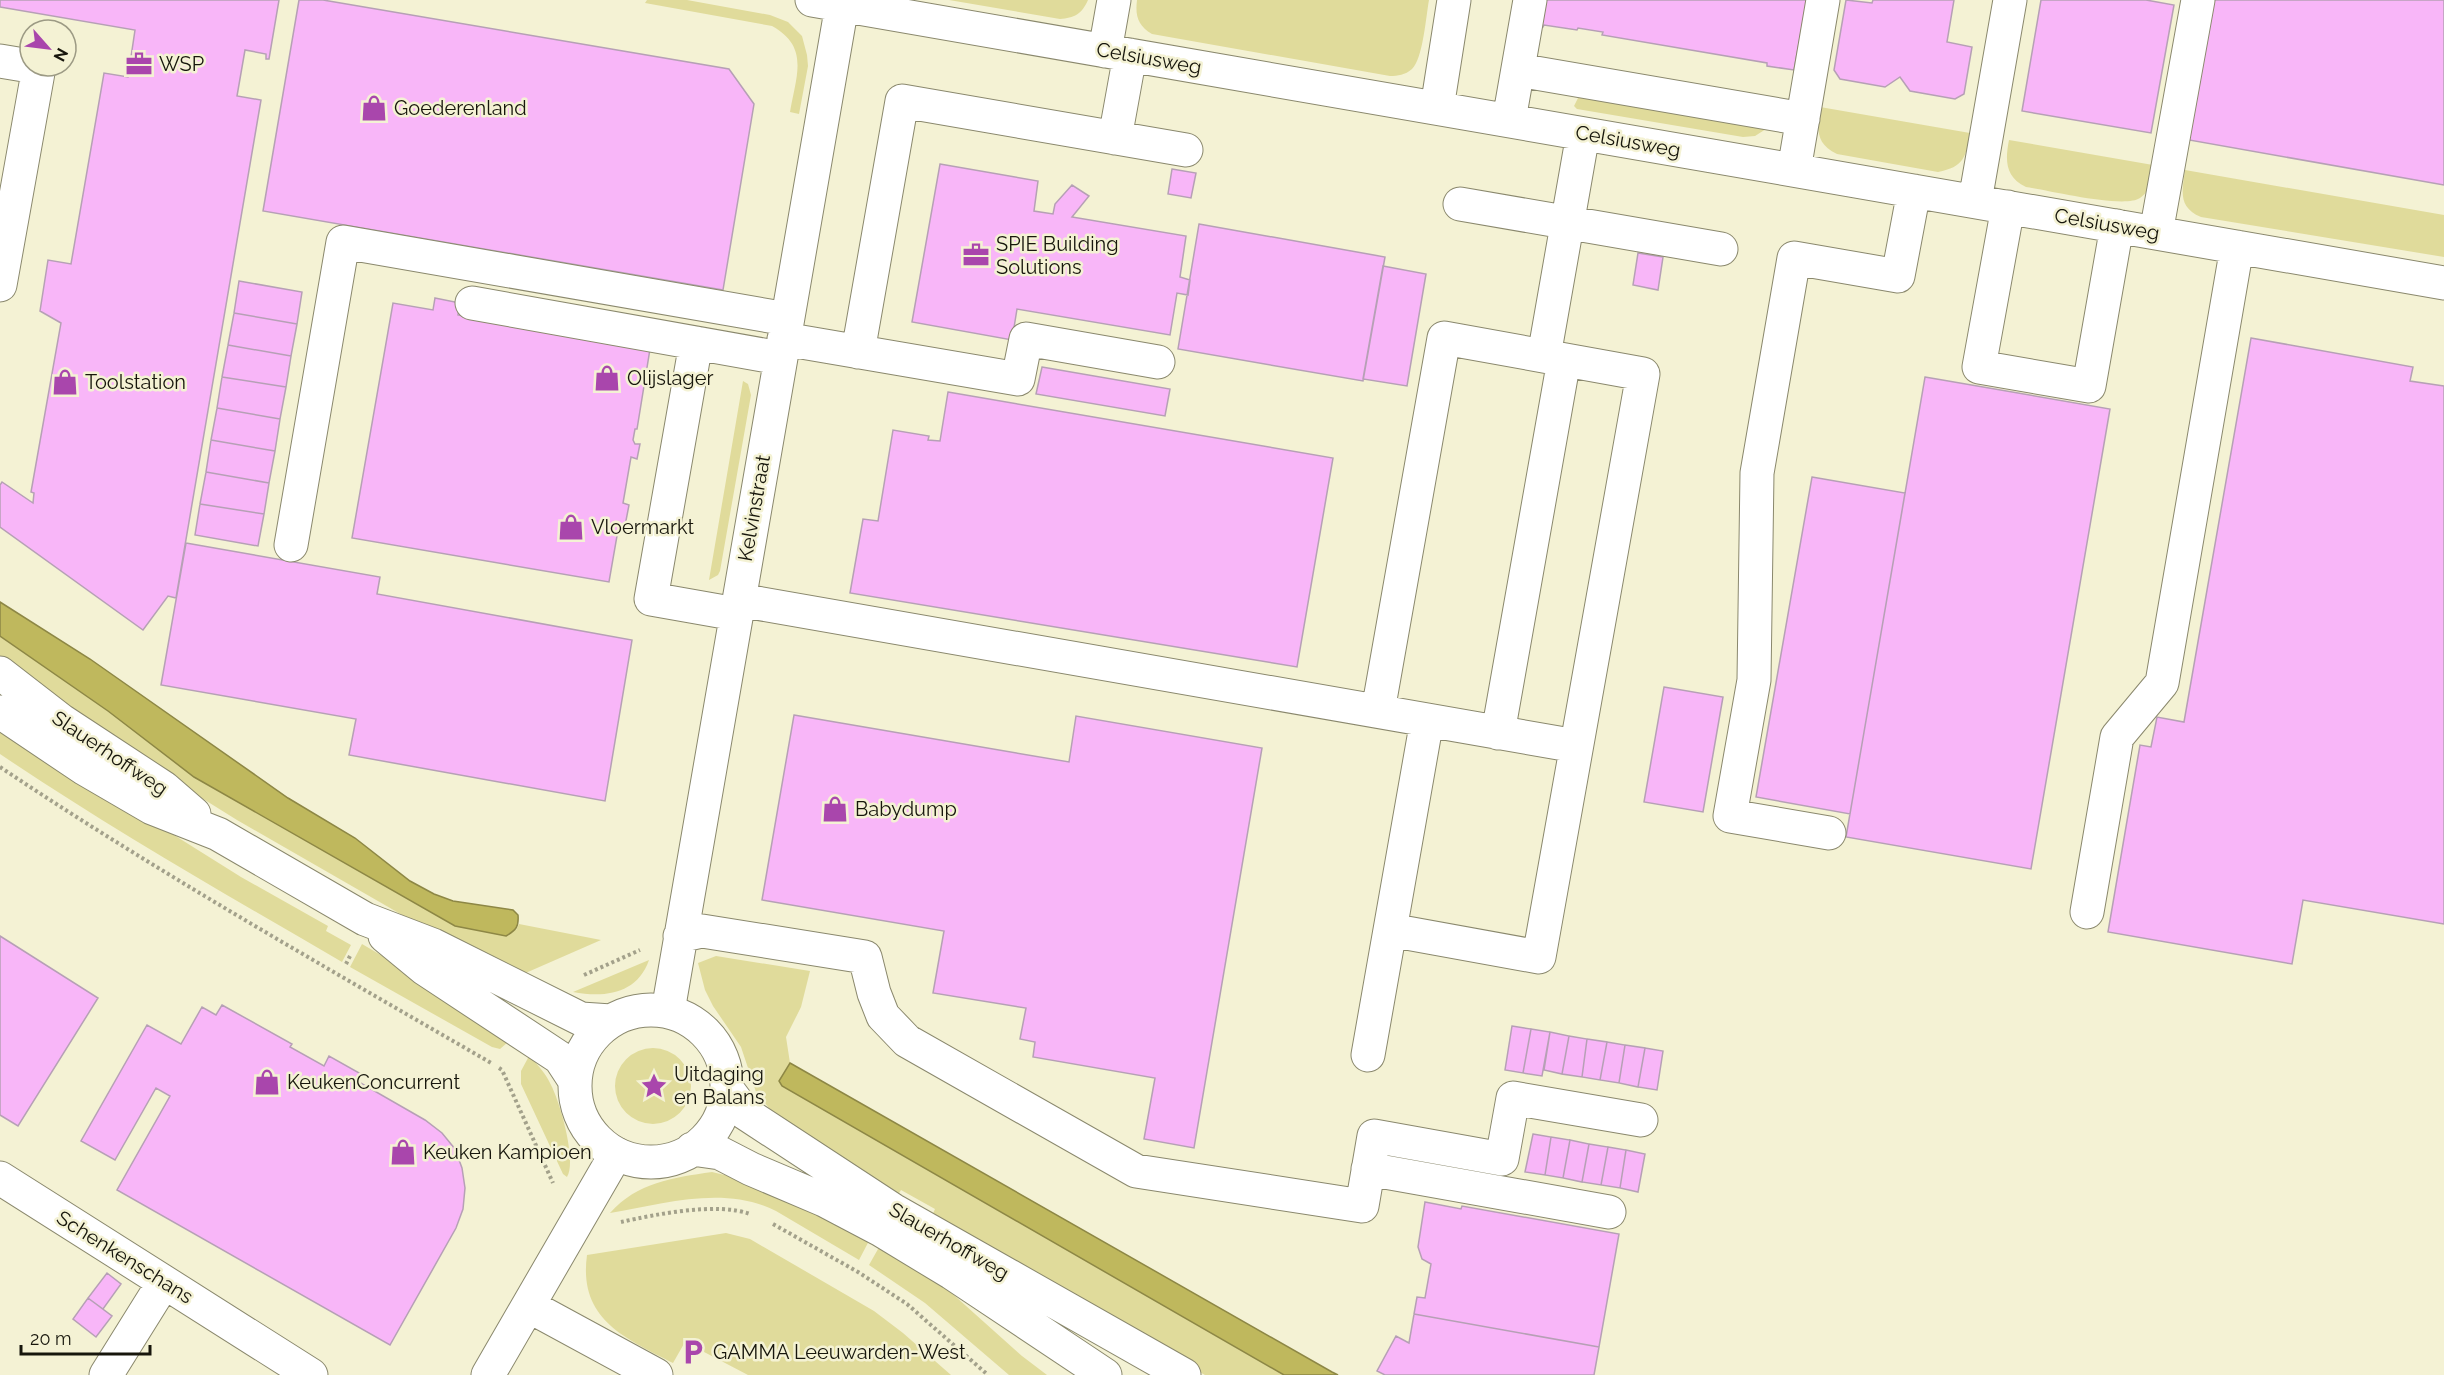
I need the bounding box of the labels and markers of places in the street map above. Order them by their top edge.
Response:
office icon: WSP [124,49,154,79]
place label: WSP [159,52,204,76]
shop icon: Goederenland [359,93,389,123]
place label: Goederenland [394,96,527,120]
place label: SPIE Building Solutions [996,232,1119,279]
office icon: SPIE Building Solutions [961,240,991,270]
shop icon: Olijslager [592,363,622,393]
place label: Olijslager [627,366,713,390]
shop icon: Toolstation [50,367,80,397]
place label: Toolstation [85,370,186,394]
shop icon: Vloermarkt [556,512,586,542]
place label: Vloermarkt [591,515,695,539]
shop icon: Babydump [820,794,850,824]
place label: Babydump [855,797,957,821]
place label: Uitdaging en Balans [674,1062,764,1109]
shop icon: KeukenConcurrent [252,1067,282,1097]
place label: KeukenConcurrent [287,1070,460,1094]
place icon: Uitdaging en Balans [639,1071,669,1101]
shop icon: Keuken Kampioen [388,1137,418,1167]
place label: Keuken Kampioen [423,1140,592,1164]
parking icon: GAMMA Leeuwarden-West [678,1337,708,1367]
place label: GAMMA Leeuwarden-West [713,1340,966,1364]

